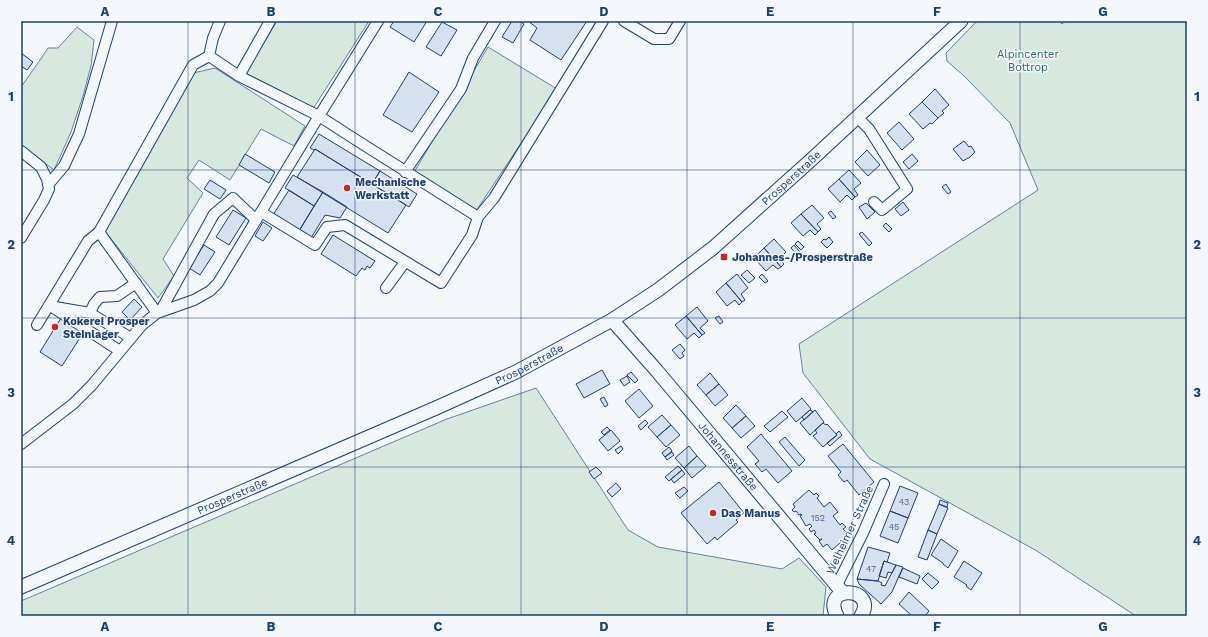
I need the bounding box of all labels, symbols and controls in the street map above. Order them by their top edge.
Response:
text: A [101,4,110,19]
text: B [267,4,276,19]
text: C [434,4,443,19]
text: D [599,4,609,19]
text: E [766,4,774,19]
text: F [933,4,941,19]
text: G [1098,4,1108,19]
park label: Alpincenter Bottrop [997,48,1059,74]
text: 1 [8,89,14,104]
text: 1 [1194,89,1200,104]
street label: Prosperstraße [759,148,823,208]
place label: Mechanische Werkstatt [355,176,426,202]
marker: Mechanische Werkstatt [342,183,352,193]
text: 2 [7,237,15,252]
text: 2 [1193,237,1201,252]
place label: Johannes-/Prosperstraße [732,251,873,264]
marker: Johannes-/Prosperstraße [719,252,729,262]
place label: Kokerei Prosper Steinlager [63,315,150,341]
marker: Kokerei Prosper Steinlager [50,322,60,332]
street label: Prosperstraße [493,341,566,387]
text: 3 [7,385,15,400]
text: 3 [1193,385,1201,400]
street label: Johannesstraße [696,419,761,493]
street label: Prosperstraße [195,475,269,517]
street label: Welheimer Straße [824,484,876,576]
house number: 43 [899,497,909,507]
place label: Das Manus [721,507,780,520]
marker: Das Manus [708,508,718,518]
house number: 152 [811,513,825,523]
house number: 45 [889,522,899,532]
text: 4 [7,533,16,548]
text: 4 [1193,533,1202,548]
house number: 47 [866,564,876,574]
text: A [101,619,110,634]
text: B [267,619,276,634]
text: C [434,619,443,634]
text: D [599,619,609,634]
text: E [766,619,774,634]
text: F [933,619,941,634]
text: G [1098,619,1108,634]

